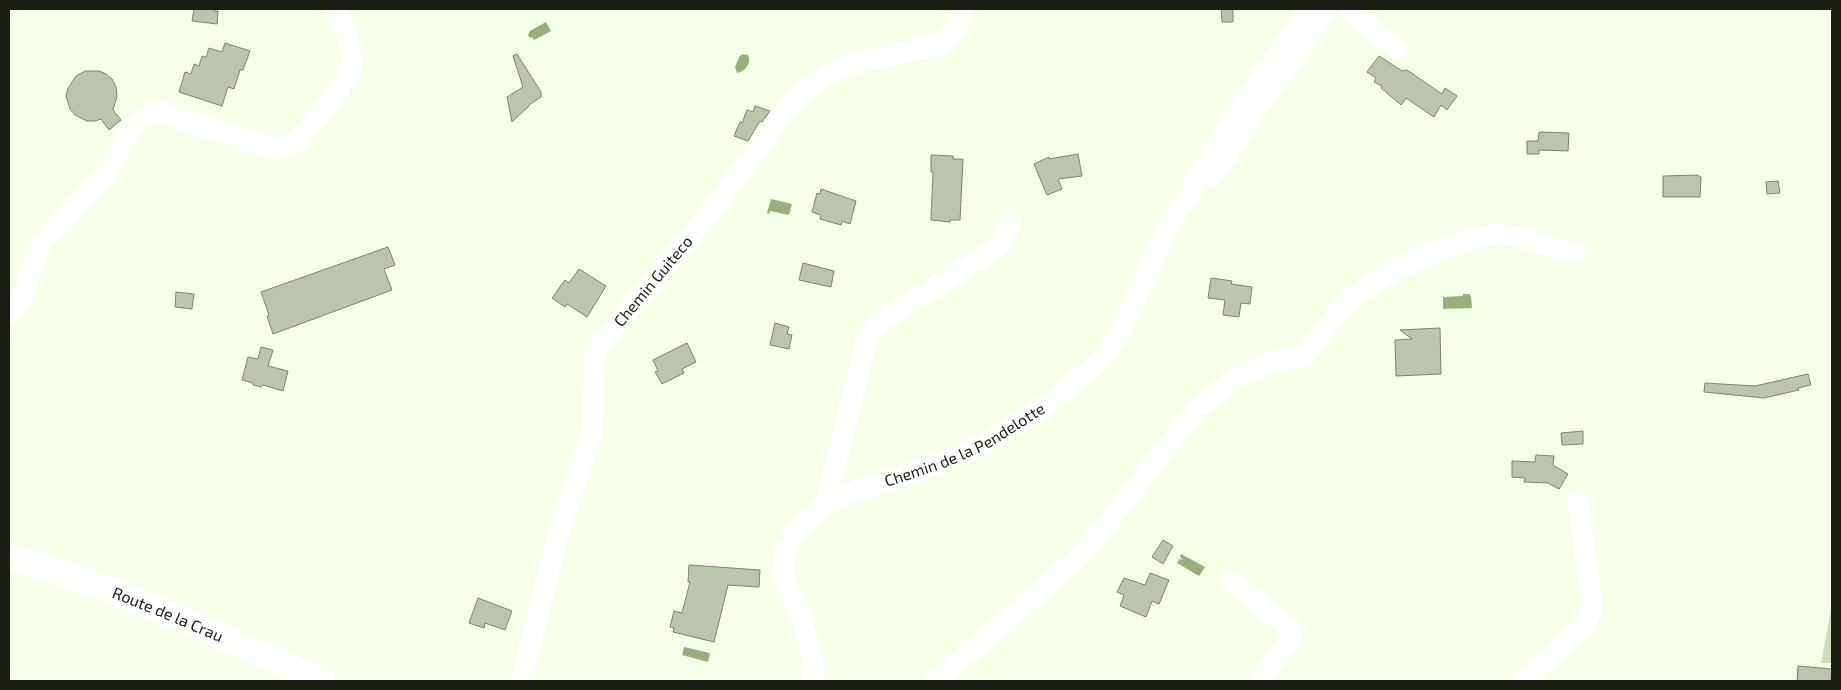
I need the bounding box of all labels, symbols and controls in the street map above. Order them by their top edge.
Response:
street label: Chemin Guiteco [609,231,696,330]
street label: Chemin de la Pendelotte [882,398,1048,490]
street label: Route de la Crau [110,582,226,645]

